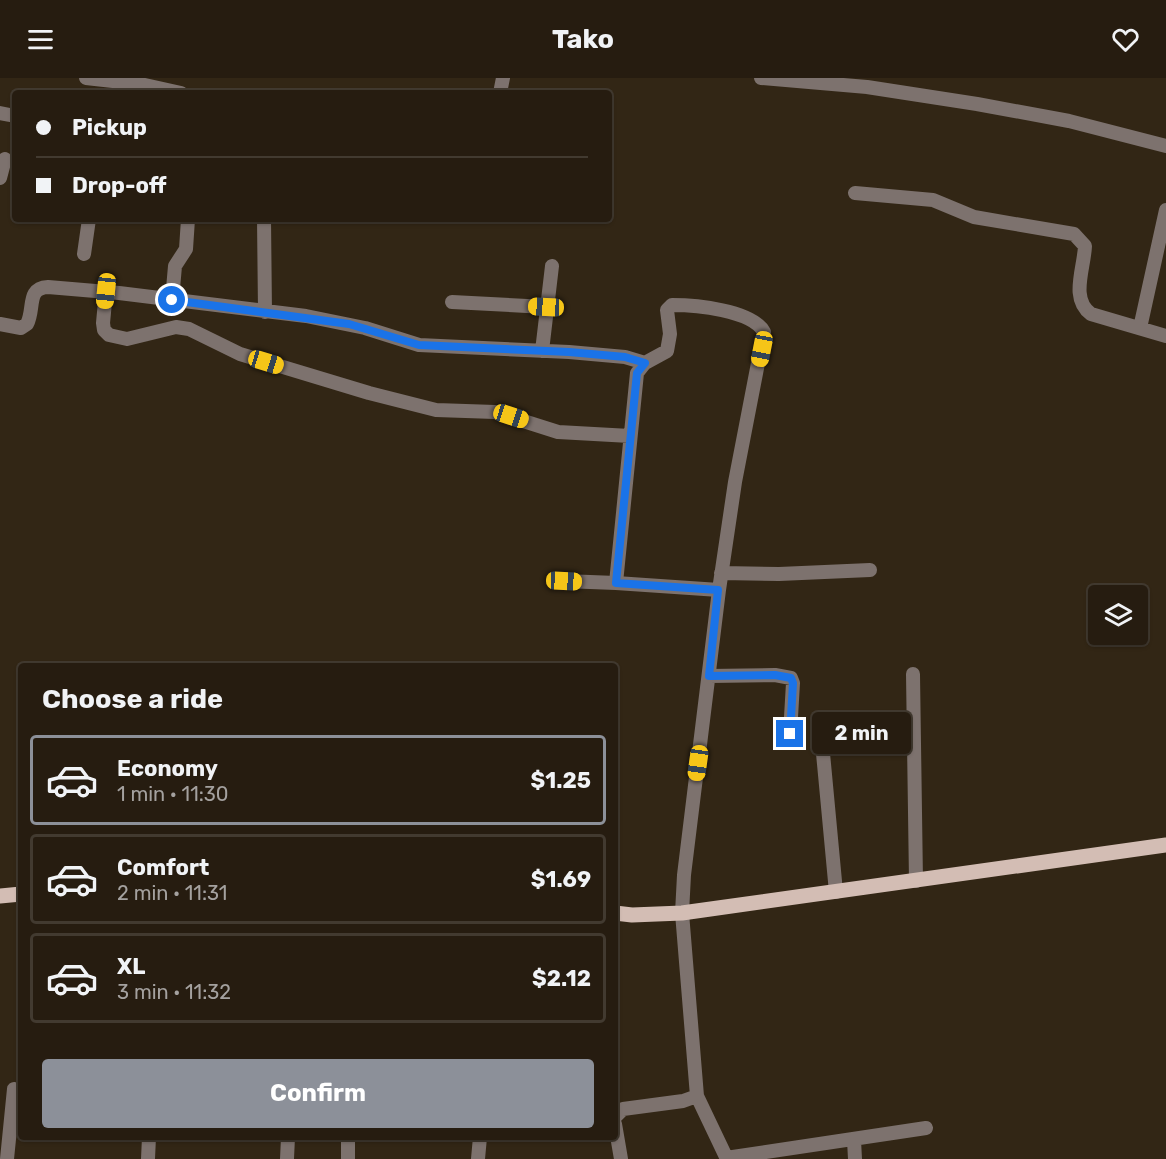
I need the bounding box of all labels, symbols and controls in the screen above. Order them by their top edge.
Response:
icon: menu [24,23,57,56]
text: Tako [552,23,614,55]
icon: heart [1109,23,1142,56]
text: Pickup [72,114,147,141]
text: Drop-off [72,172,167,199]
car [95,272,117,310]
route start [158,286,185,313]
car [528,297,564,317]
car [750,330,774,368]
car [246,348,286,376]
car [491,402,531,430]
car [546,571,582,591]
map controls [1088,585,1148,645]
button: layers [1088,585,1148,645]
text: Choose a ride [42,683,223,715]
callout: 2 min [811,713,910,755]
route end [776,720,803,747]
text: 2 min [834,721,889,745]
car [687,744,709,782]
icon: car [45,753,99,807]
text: Economy [117,755,218,782]
text: $1.25 [531,767,591,794]
text: 1 min · 11:30 [117,782,229,806]
icon: car [45,852,99,906]
text: Comfort [117,854,209,881]
text: $1.69 [531,866,591,893]
text: 2 min · 11:31 [117,881,227,905]
icon: car [45,951,99,1005]
text: XL [117,953,145,980]
text: $2.12 [532,965,591,992]
text: 3 min · 11:32 [117,980,231,1004]
button: Confirm [42,1059,594,1128]

